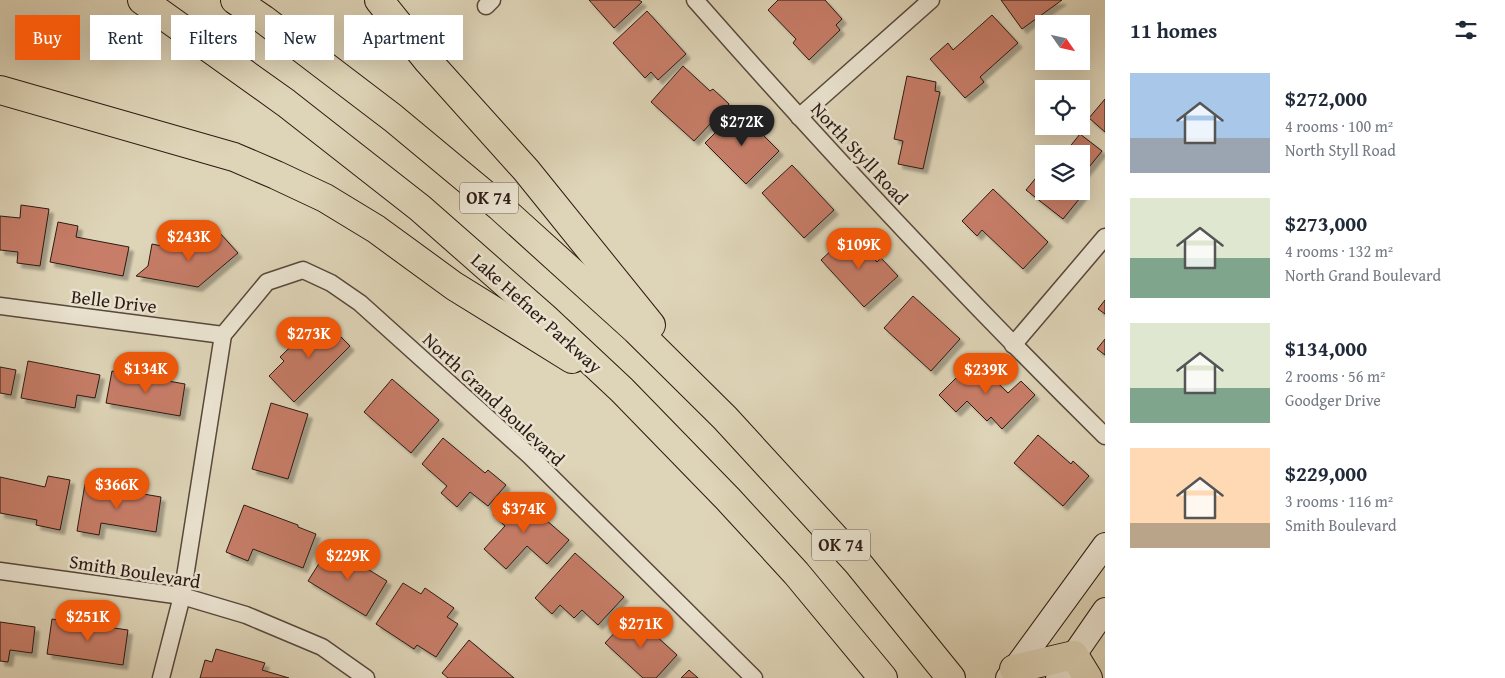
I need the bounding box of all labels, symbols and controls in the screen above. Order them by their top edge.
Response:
chip: Buy [15,15,80,60]
chip: Rent [90,15,161,60]
chip: Filters [171,15,255,60]
chip: New [265,15,334,60]
chip: Apartment [344,15,463,60]
north arrow [1035,15,1090,70]
map controls [1035,15,1090,200]
text: 11 homes [1130,15,1217,46]
icon: filters [1452,16,1480,44]
button: locate [1035,80,1090,135]
text: $272,000 [1285,83,1367,114]
icon: home [1170,93,1230,153]
street label: North Styll Road [805,95,916,211]
pin: $272K [707,104,777,147]
text: $272K [720,109,764,133]
text: 4 rooms · 100 m² [1285,114,1393,138]
text: North Styll Road [1285,138,1396,162]
button: layers [1035,145,1090,200]
road number: OK 74 [460,182,518,214]
text: $273,000 [1285,208,1367,239]
icon: home [1170,218,1230,278]
pin: $243K [154,220,224,262]
text: $243K [167,224,211,248]
pin: $109K [824,228,894,270]
text: $109K [837,232,881,256]
text: 4 rooms · 132 m² [1285,239,1393,263]
street label: Lake Hefner Parkway [465,246,609,380]
text: North Grand Boulevard [1285,263,1441,287]
street label: Belle Drive [70,282,159,320]
pin: $273K [274,316,344,359]
text: $273K [287,321,331,345]
street label: North Grand Boulevard [417,326,572,473]
text: $134,000 [1285,333,1367,364]
icon: home [1170,343,1230,403]
pin: $134K [111,352,181,394]
pin: $239K [951,352,1021,395]
text: $134K [124,356,168,380]
text: $239K [964,357,1008,381]
text: 2 rooms · 56 m² [1285,364,1385,388]
text: Goodger Drive [1285,388,1381,412]
text: $229,000 [1285,458,1367,489]
pin: $366K [82,468,152,510]
icon: home [1170,468,1230,528]
text: $366K [95,472,139,496]
text: 3 rooms · 116 m² [1285,489,1393,513]
pin: $374K [489,492,559,534]
text: $374K [502,496,546,520]
text: Smith Boulevard [1285,513,1397,537]
road number: OK 74 [812,530,870,560]
pin: $229K [313,538,383,581]
text: $229K [326,543,370,567]
street label: Smith Boulevard [67,547,203,595]
pin: $251K [53,600,123,642]
text: $251K [66,604,110,628]
pin: $271K [606,606,676,649]
text: $271K [619,611,663,635]

